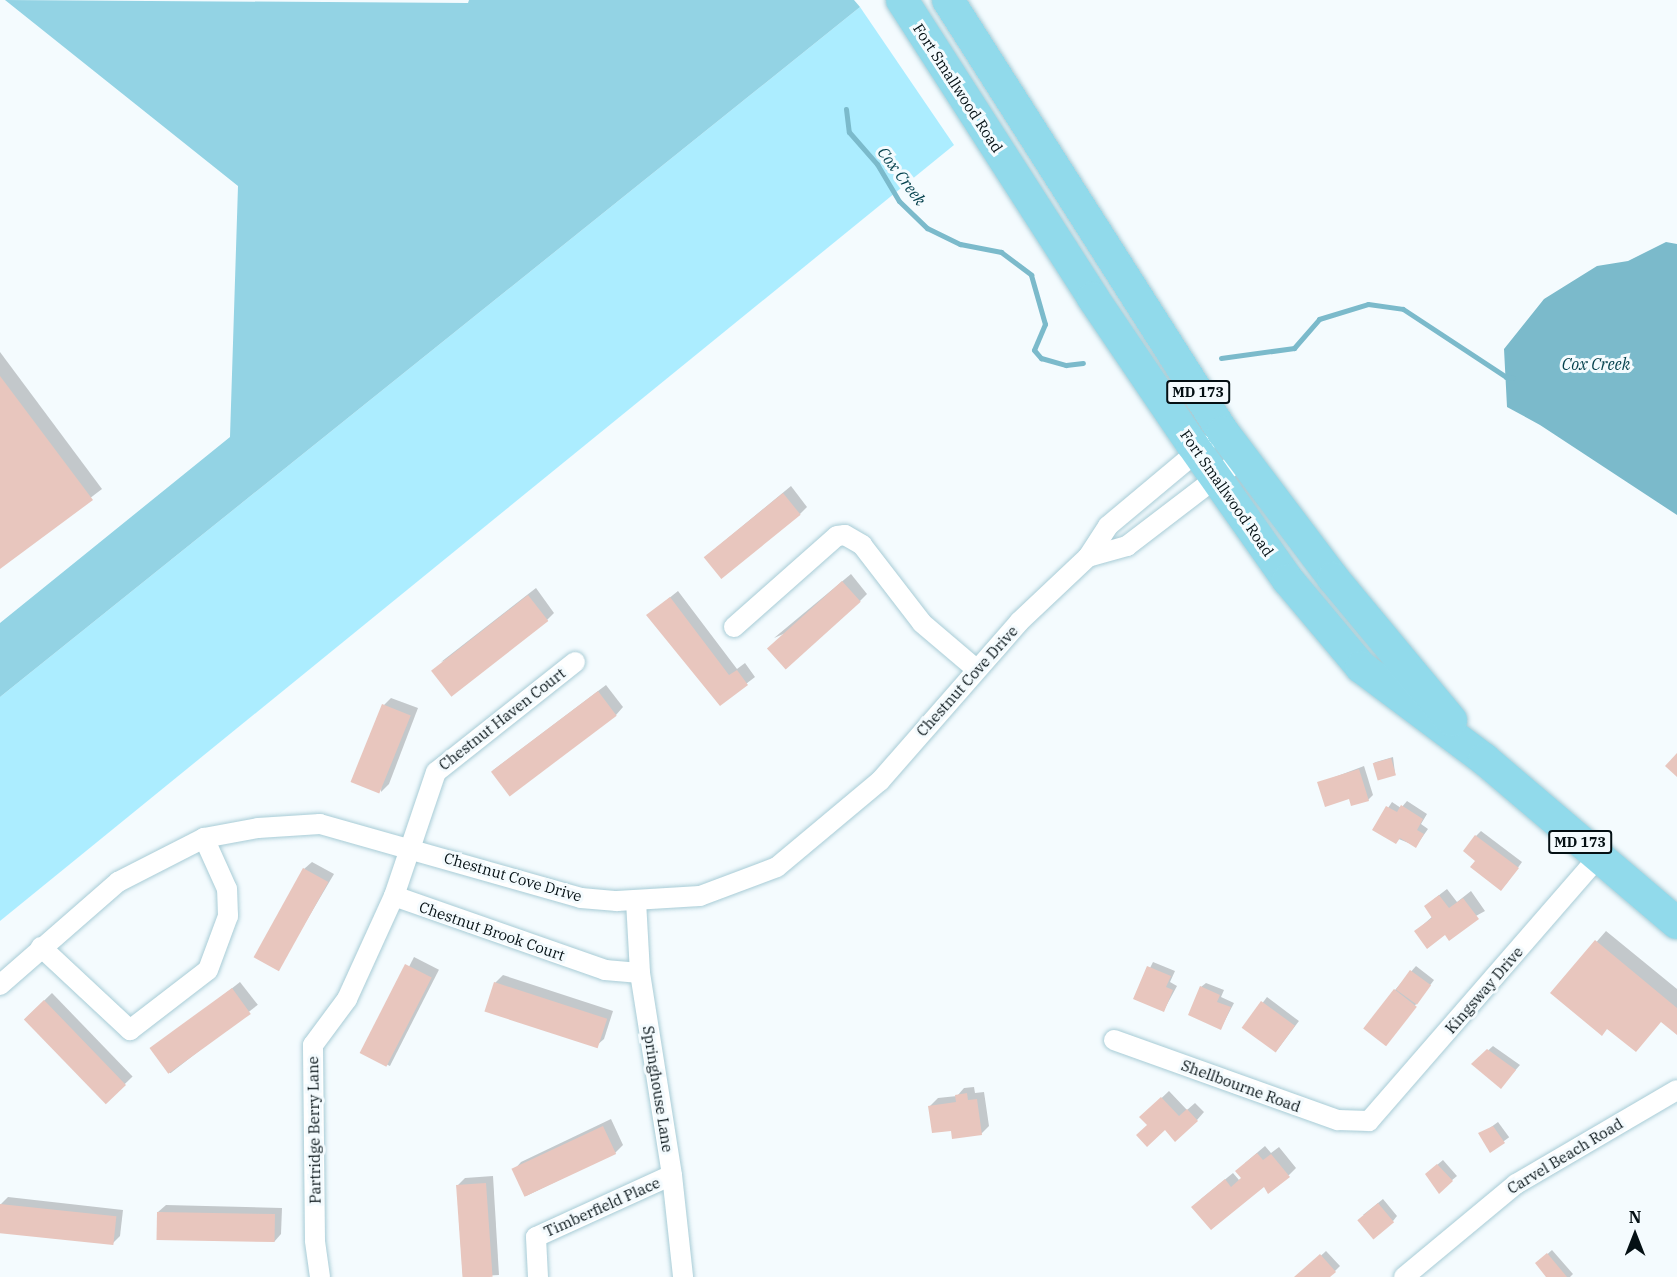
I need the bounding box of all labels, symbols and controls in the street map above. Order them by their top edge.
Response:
street label: Fort Smallwood Road [910,20,1006,156]
water label: Cox Creek [874,143,930,209]
water label: Cox Creek [1562,354,1630,374]
road number: MD 173 [1165,381,1231,403]
street label: Fort Smallwood Road [1177,426,1277,560]
street label: Chestnut Cove Drive [913,622,1021,740]
street label: Chestnut Haven Court [435,664,569,774]
road number: MD 173 [1547,831,1613,853]
street label: Chestnut Cove Drive [442,849,584,905]
street label: Chestnut Brook Court [417,898,567,964]
street label: Kingsway Drive [1441,943,1527,1037]
street label: Springhouse Lane [639,1025,677,1153]
street label: Partridge Berry Lane [304,1056,324,1204]
street label: Shellbourne Road [1179,1056,1303,1116]
street label: Carvel Beach Road [1504,1114,1626,1198]
street label: Timberfield Place [541,1173,663,1241]
north arrow [1605,1205,1665,1265]
text: N [1629,1207,1641,1227]

